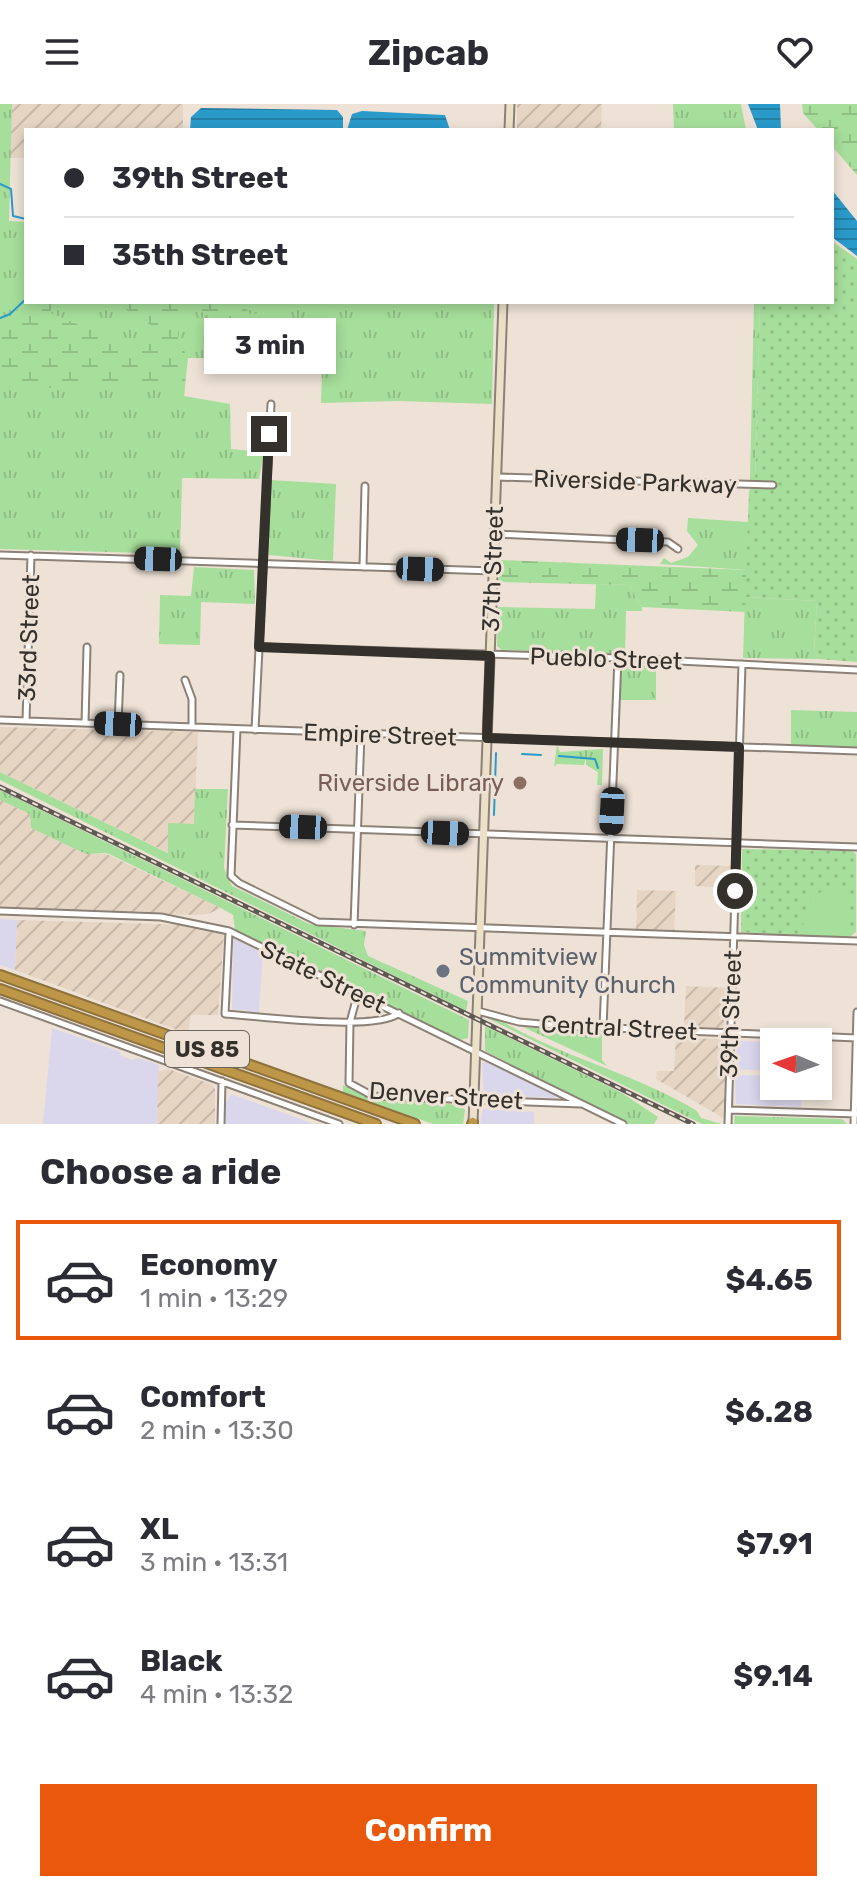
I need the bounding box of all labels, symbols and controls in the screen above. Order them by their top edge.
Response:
icon: menu [40,30,84,74]
icon: heart [773,30,817,74]
text: Zipcab [368,31,489,74]
text: 39th Street [112,160,288,196]
text: 35th Street [112,237,288,273]
callout: 3 min [203,318,335,374]
text: 3 min [235,330,305,361]
route end [251,416,287,452]
street label: Riverside Parkway [533,464,737,500]
street label: 37th Street [477,506,509,632]
car [616,527,664,553]
car [134,546,182,572]
car [396,556,444,582]
street label: 33rd Street [13,574,45,702]
street label: Pueblo Street [529,642,683,676]
car [93,711,143,737]
street label: Empire Street [303,718,457,752]
place label: Riverside Library [317,769,504,797]
marker: Riverside Library [511,774,529,792]
car [599,786,625,836]
car [279,814,327,840]
car [421,820,469,846]
route start [717,873,753,909]
street label: State Street [256,935,390,1019]
place label: Summitview Community Church [459,943,676,999]
street label: 39th Street [715,950,747,1078]
marker: Summitview Community Church [434,962,452,980]
street label: Central Street [540,1010,698,1046]
north arrow [760,1028,832,1100]
map controls [760,1028,832,1100]
road number: US 85 [165,1031,249,1067]
street label: Denver Street [368,1077,524,1115]
text: Choose a ride [40,1150,281,1193]
icon: car [44,1244,116,1316]
text: Economy [140,1247,278,1283]
text: $4.65 [725,1262,813,1298]
text: 1 min · 13:29 [140,1283,288,1314]
icon: car [44,1376,116,1448]
text: Comfort [140,1379,266,1415]
text: $6.28 [725,1394,813,1430]
text: 2 min · 13:30 [140,1415,294,1446]
icon: car [44,1508,116,1580]
text: XL [140,1511,179,1547]
text: $7.91 [736,1526,813,1562]
text: 3 min · 13:31 [140,1547,288,1578]
icon: car [44,1640,116,1712]
text: Black [140,1643,223,1679]
text: $9.14 [733,1658,813,1694]
text: 4 min · 13:32 [140,1679,293,1710]
button: Confirm [40,1784,817,1876]

